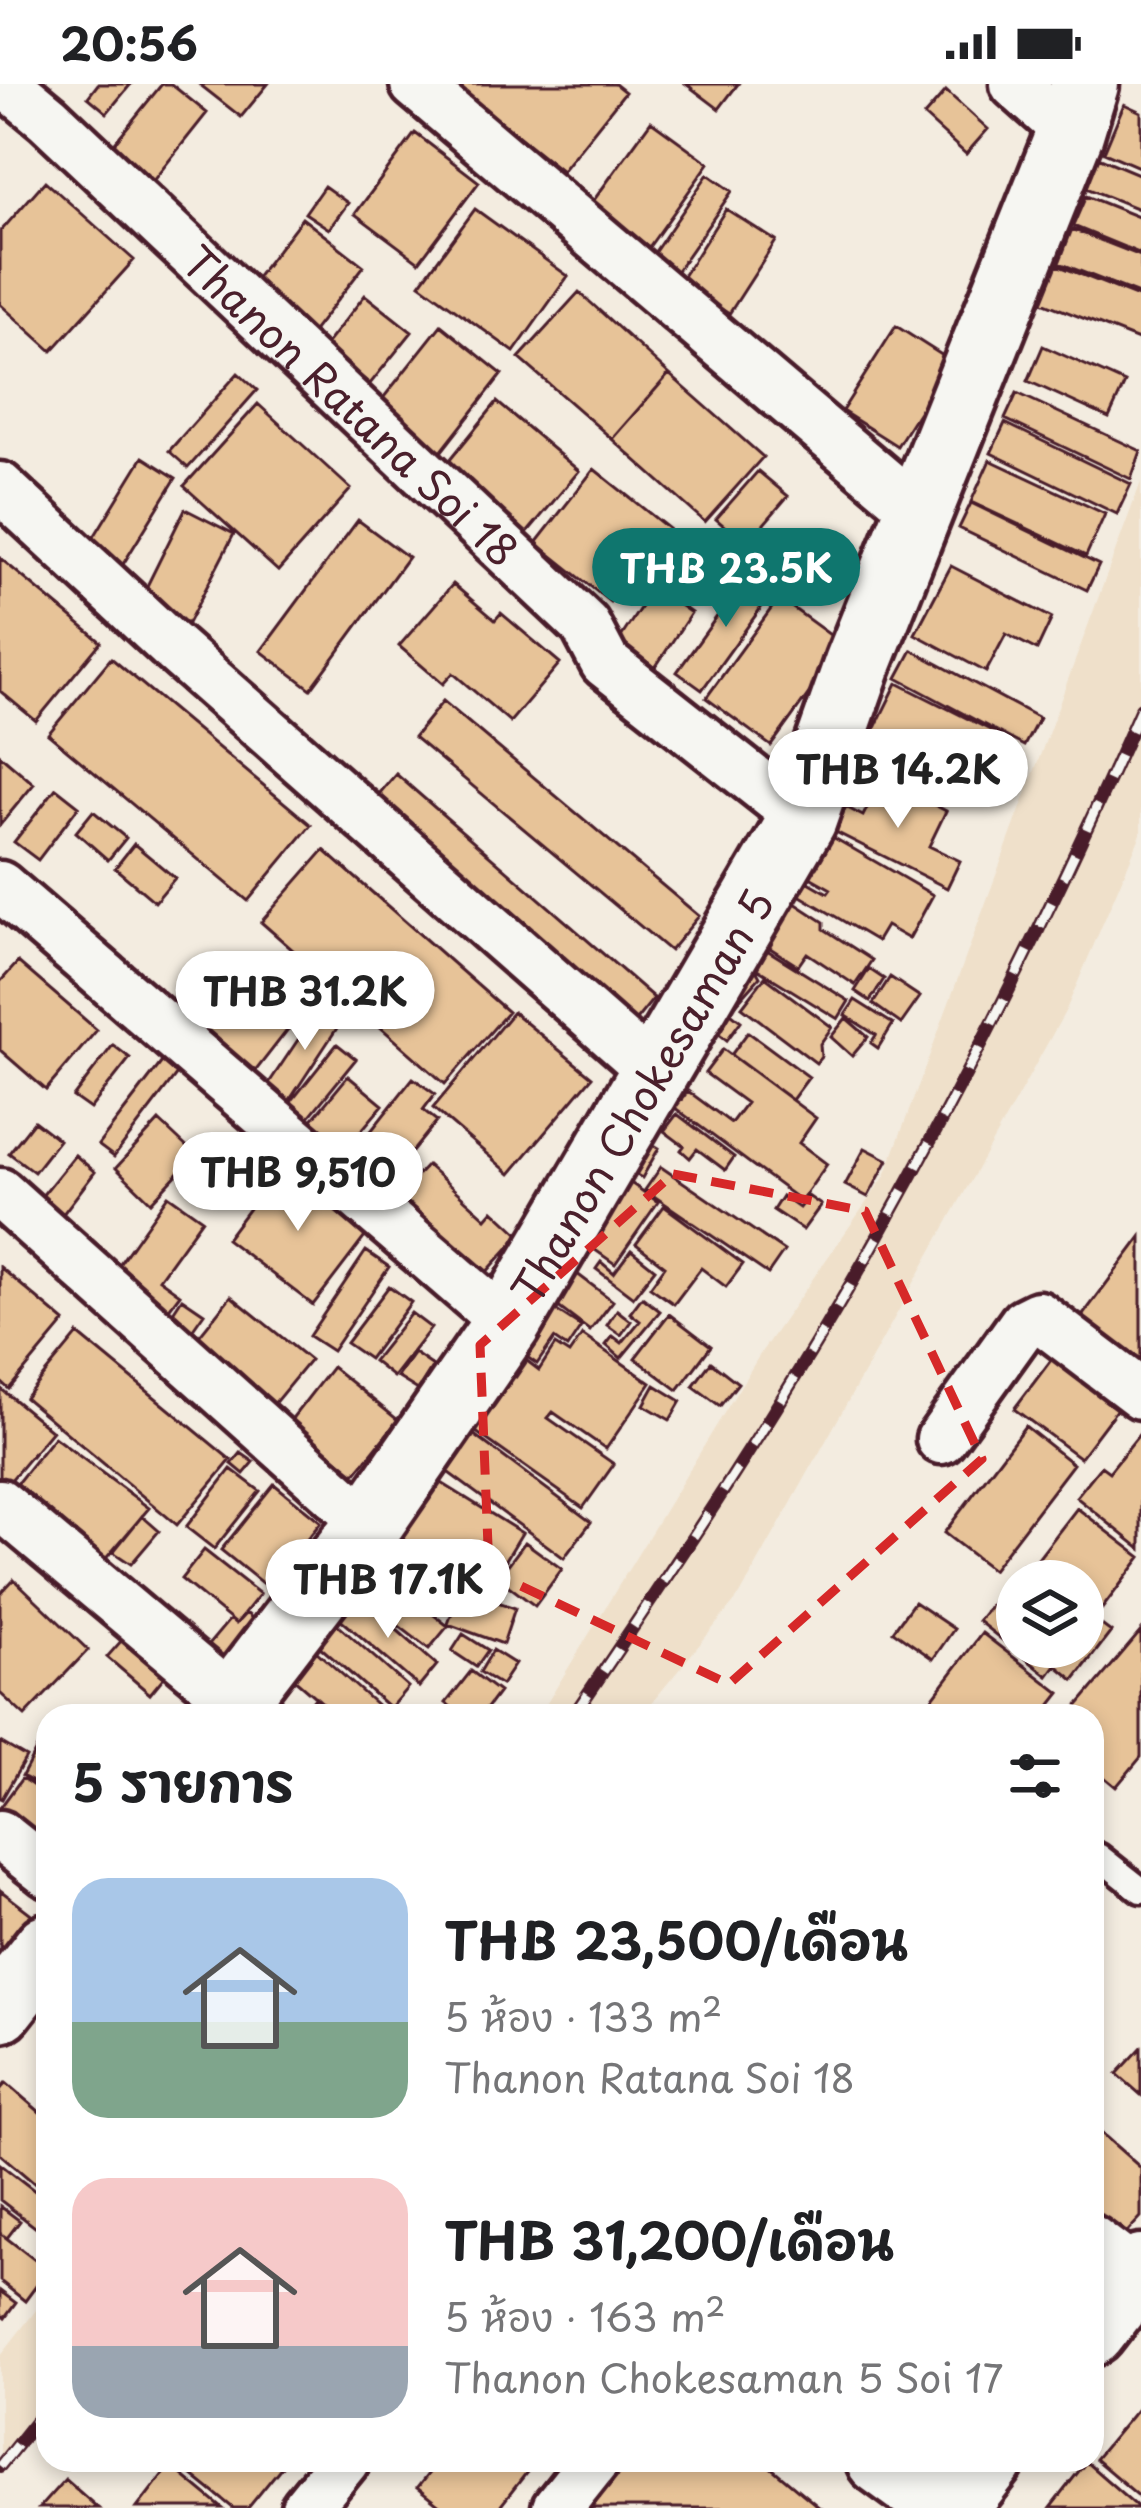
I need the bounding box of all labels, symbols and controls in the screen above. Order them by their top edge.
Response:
text: 20:56 [60,8,198,76]
street label: Thanon Ratana Soi 18 [169,230,534,580]
pin: THB 23.5K [589,528,863,630]
text: THB 23.5K [619,537,833,596]
pin: THB 14.2K [761,729,1035,831]
text: THB 14.2K [795,738,1001,797]
street label: Thanon Chokesaman 5 [495,876,787,1314]
pin: THB 31.2K [168,951,442,1053]
text: THB 31.2K [203,960,407,1019]
pin: THB 9,510 [161,1132,435,1234]
text: THB 9,510 [200,1141,396,1200]
pin: THB 17.1K [251,1539,525,1641]
text: THB 17.1K [293,1548,484,1607]
map controls [996,1560,1104,1668]
button: layers [996,1560,1104,1668]
text: 5 รายการ [72,1742,294,1819]
icon: filters [1002,1743,1068,1809]
text: THB 23,500/เดือน [444,1900,908,1977]
icon: home [168,1926,312,2070]
text: 5 ห้อง · 133 m² [444,1986,722,2045]
text: Thanon Ratana Soi 18 [444,2047,855,2106]
text: THB 31,200/เดือน [444,2200,894,2277]
icon: home [168,2226,312,2370]
text: 5 ห้อง · 163 m² [444,2286,726,2345]
text: Thanon Chokesaman 5 Soi 17 [444,2347,1003,2406]

